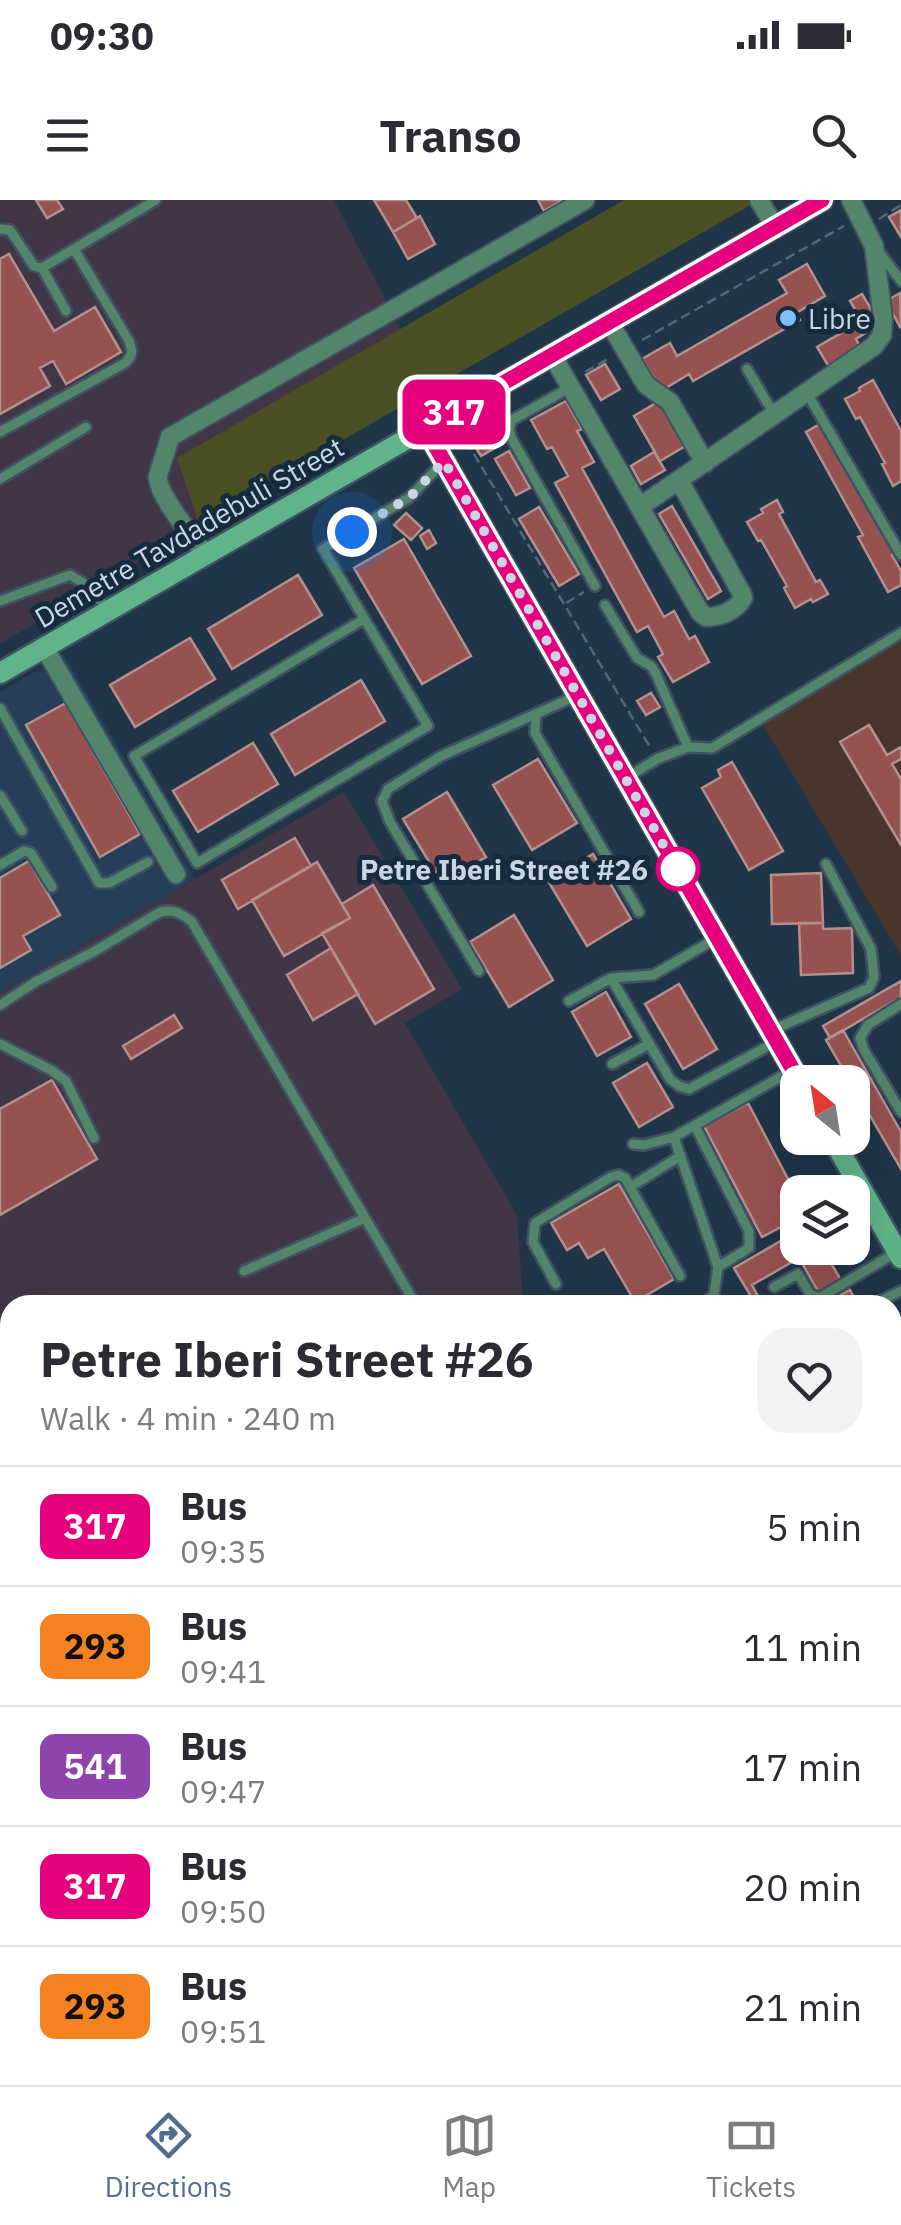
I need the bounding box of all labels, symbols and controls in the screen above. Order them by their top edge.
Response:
text: 09:30 [50,11,154,60]
text: Transo [379,106,522,164]
icon: menu [40,108,95,163]
icon: search [806,108,861,163]
place label: Libre [808,300,871,337]
marker: Libre [777,307,799,329]
line badge: 317 [396,380,512,444]
text: 317 [422,389,486,435]
street label: Demetre Tavdadebuli Street [28,428,350,636]
your location [327,507,377,557]
marker: Petre Iberi Street #26 [657,848,699,890]
place label: Petre Iberi Street #26 [360,851,648,888]
north arrow [780,1065,870,1155]
map controls [780,1065,870,1265]
button: layers [780,1175,870,1265]
text: Petre Iberi Street #26 [40,1328,534,1390]
button: heart [757,1328,862,1433]
text: Walk · 4 min · 240 m [40,1397,336,1439]
text: Bus [180,1481,247,1530]
text: 5 min [766,1502,862,1551]
text: 317 [63,1503,127,1549]
text: 09:35 [180,1530,266,1572]
text: Bus [180,1601,247,1650]
text: 11 min [743,1622,862,1671]
text: 293 [63,1623,127,1669]
text: 09:41 [180,1650,266,1692]
text: Bus [180,1721,247,1770]
text: 17 min [743,1742,862,1791]
text: 541 [63,1743,127,1789]
text: 09:47 [180,1770,266,1812]
text: Bus [180,1841,247,1890]
text: 20 min [743,1862,862,1911]
text: 317 [63,1863,127,1909]
text: 09:50 [180,1890,266,1932]
text: Bus [180,1961,247,2010]
text: 21 min [743,1982,862,2031]
text: 293 [63,1983,127,2029]
text: 09:51 [180,2010,266,2052]
tab: Directions [105,2108,232,2205]
tab: Map [442,2108,497,2205]
tab: Tickets [706,2108,796,2205]

